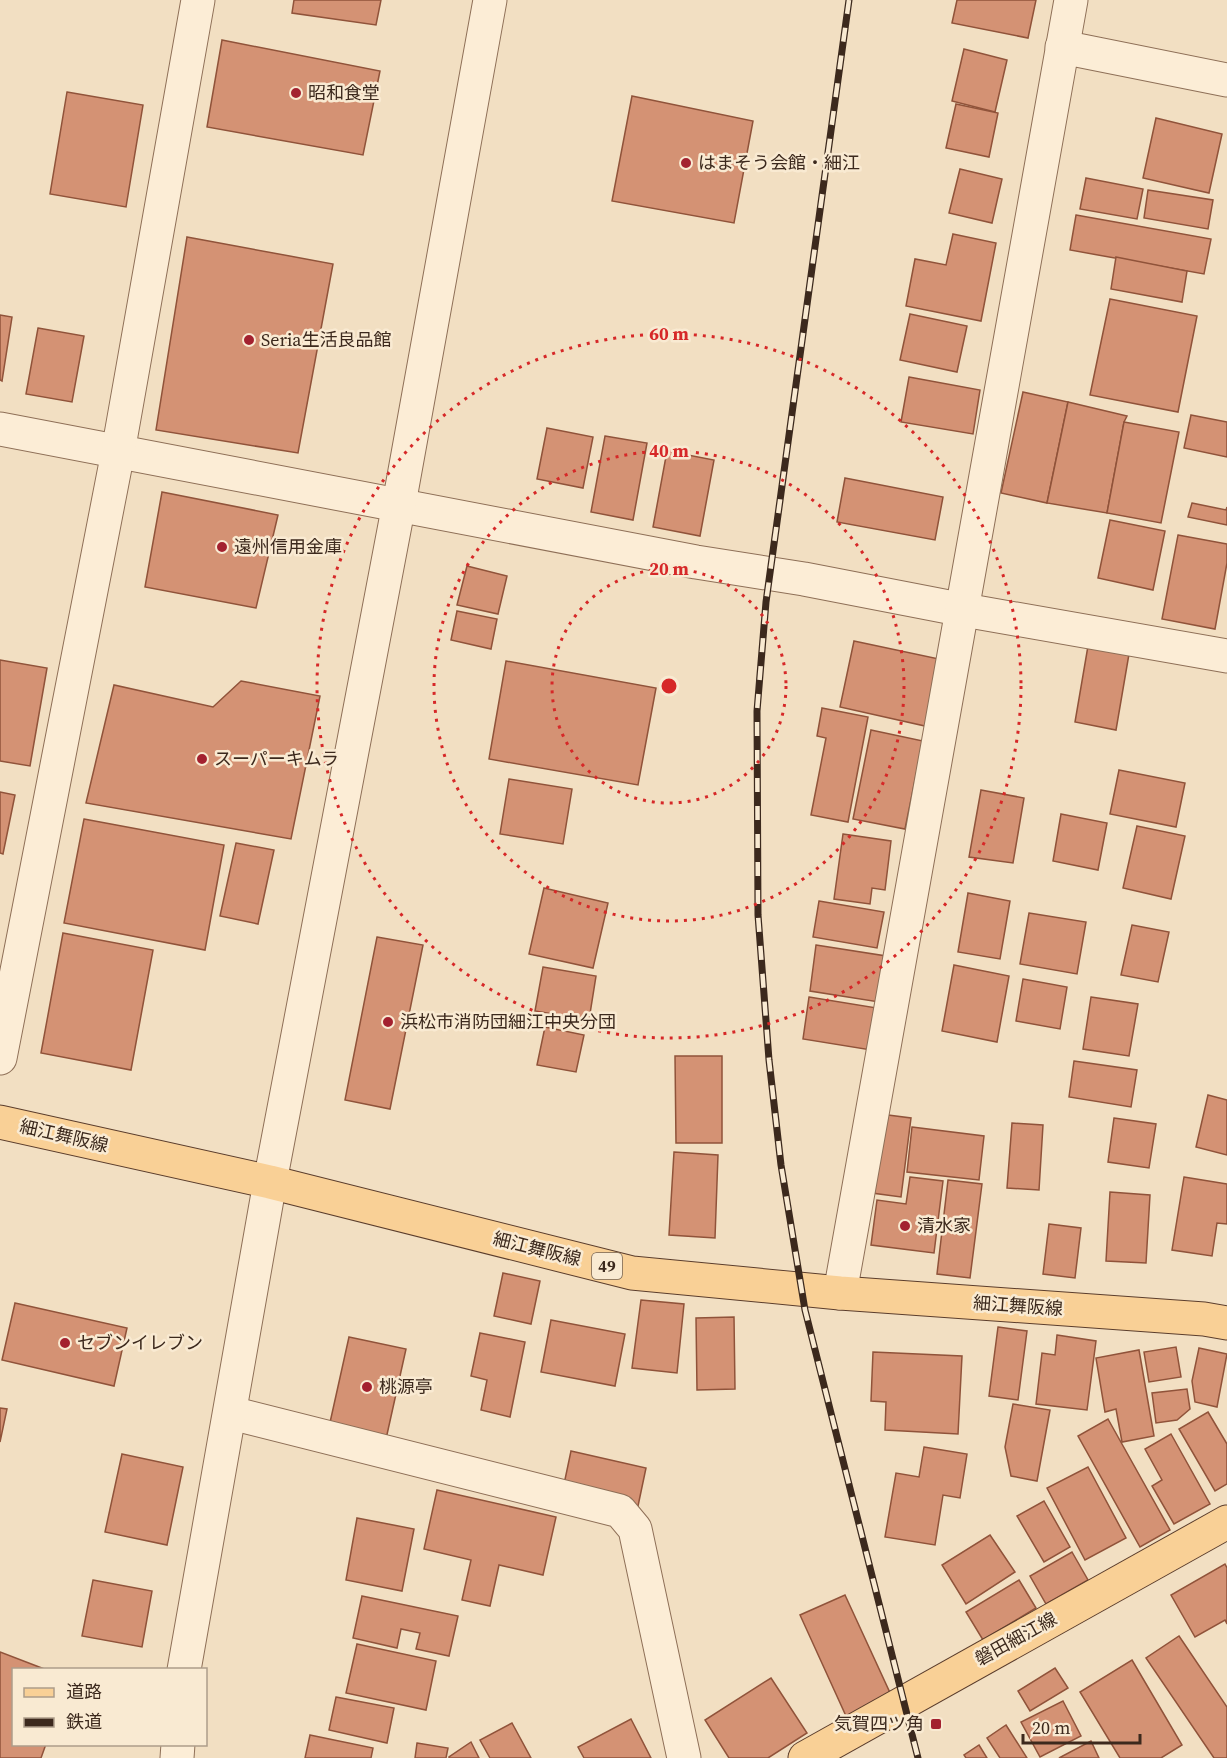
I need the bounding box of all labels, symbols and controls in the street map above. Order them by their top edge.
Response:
place label: 昭和食堂 [308,80,380,105]
marker: 昭和食堂 [289,86,303,100]
place label: はまそう会館・細江 [698,150,860,175]
marker: はまそう会館・細江 [679,156,693,170]
text: 60 m [649,321,689,346]
place label: Seria生活良品館 [261,327,392,352]
marker: Seria生活良品館 [242,333,256,347]
text: 40 m [649,438,689,463]
place label: 遠州信用金庫 [234,534,342,559]
marker: 遠州信用金庫 [215,540,229,554]
text: 20 m [649,556,689,581]
centre of rings [659,676,679,696]
place label: スーパーキムラ [214,746,339,771]
marker: スーパーキムラ [195,752,209,766]
place label: 浜松市消防団細江中央分団 [400,1009,616,1034]
marker: 浜松市消防団細江中央分団 [381,1015,395,1029]
street label: 細江舞阪線 [17,1113,111,1158]
place label: 清水家 [917,1213,971,1238]
marker: 清水家 [898,1219,912,1233]
street label: 細江舞阪線 [490,1225,584,1272]
road number: 49 [592,1253,622,1279]
street label: 細江舞阪線 [972,1290,1064,1321]
place label: セブンイレブン [77,1330,203,1355]
marker: セブンイレブン [58,1336,72,1350]
place label: 桃源亭 [379,1374,433,1399]
marker: 桃源亭 [360,1380,374,1394]
street label: 磐田細江線 [970,1606,1061,1671]
legend [12,1668,207,1746]
text: 道路 [66,1679,102,1704]
scale bar [1023,1707,1140,1745]
text: 鉄道 [66,1709,102,1734]
place label: 気賀四ツ角 [834,1711,924,1736]
text: 20 m [1032,1715,1070,1740]
marker: 気賀四ツ角 [929,1717,943,1731]

